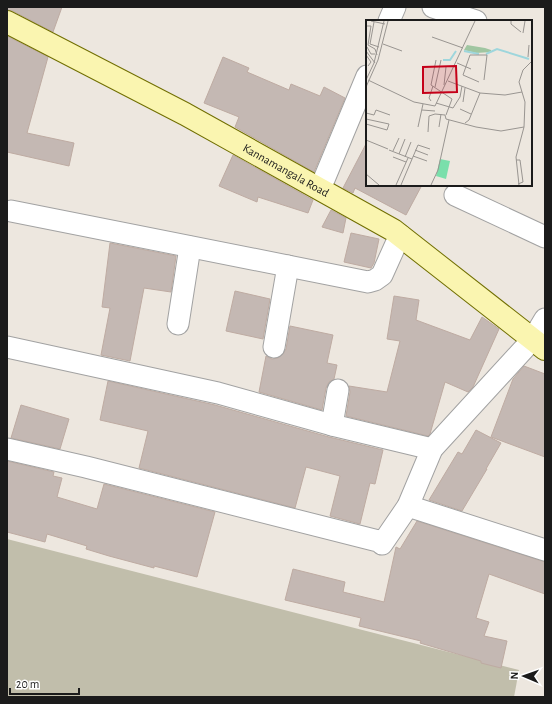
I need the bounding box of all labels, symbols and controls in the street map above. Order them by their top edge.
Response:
inset map [366,20,532,186]
street label: Kannamangala Road [241,142,331,199]
north arrow [504,656,544,696]
scale bar [10,670,79,696]
text: N [509,672,520,680]
text: 20 m [16,678,39,690]

